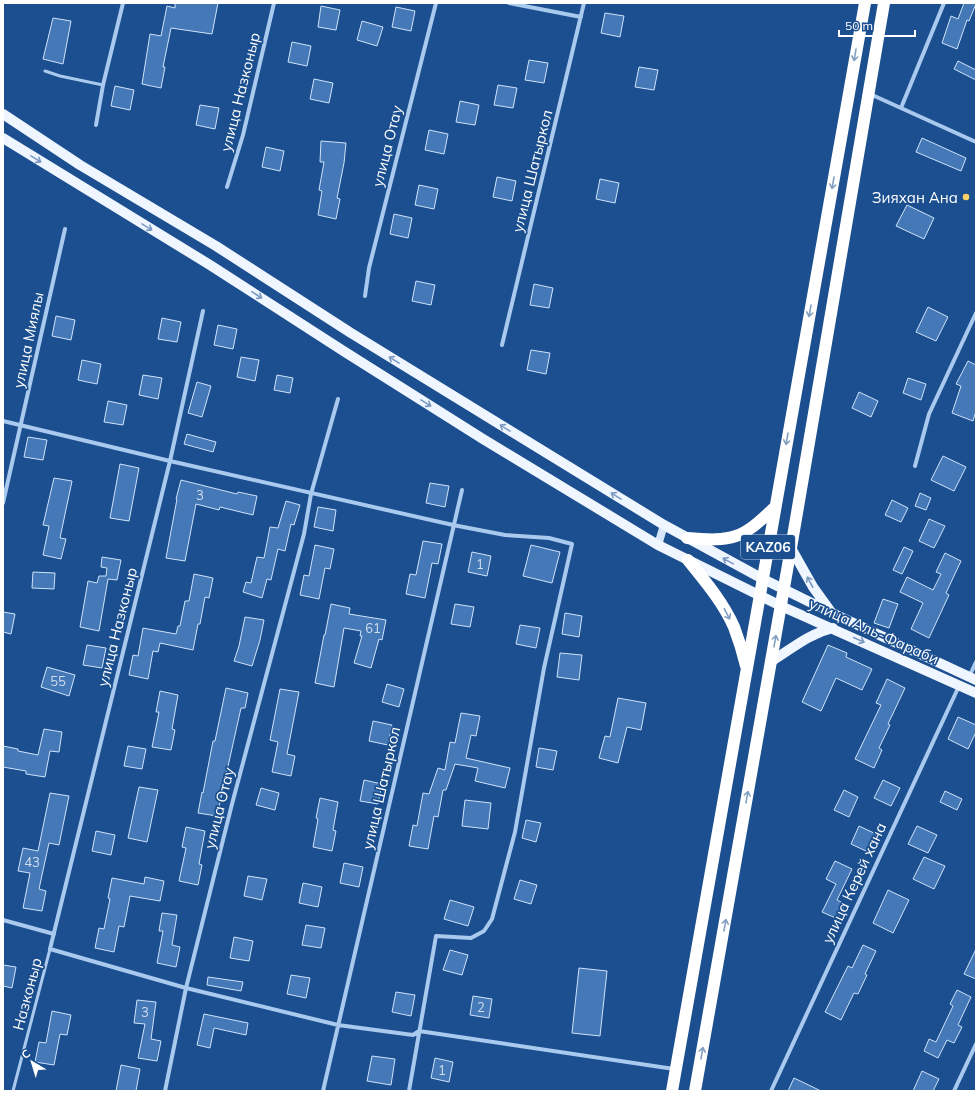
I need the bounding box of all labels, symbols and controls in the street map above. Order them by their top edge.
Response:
scale bar [839,12,915,38]
text: 50 m [845,18,873,33]
street label: улица Назконыр [216,31,264,153]
one-way arrow [851,48,859,61]
street label: улица Отау [368,103,406,189]
street label: улица Шатыркол [508,108,556,234]
one-way arrow [30,155,42,163]
one-way arrow [828,176,836,189]
place label: Зияхан Ана [872,188,958,207]
marker: Зияхан Ана [961,192,971,202]
one-way arrow [141,223,153,231]
street label: улица Миялы [9,290,47,390]
one-way arrow [251,292,263,300]
one-way arrow [806,304,814,317]
one-way arrow [388,355,400,363]
one-way arrow [420,400,432,408]
one-way arrow [499,423,511,431]
one-way arrow [783,432,791,445]
house number: 3 [196,487,204,503]
one-way arrow [610,491,622,499]
road number: KАZ06 [741,535,795,559]
house number: 1 [476,556,484,572]
one-way arrow [722,556,734,564]
street label: улица Назконыр [93,566,141,688]
one-way arrow [806,576,814,588]
street label: улица Аль-Фараби [806,594,942,668]
one-way arrow [724,608,731,620]
house number: 61 [365,620,381,636]
one-way arrow [771,635,779,648]
one-way arrow [852,637,864,644]
house number: 55 [50,673,66,689]
street label: улица Шатыркол [358,725,404,851]
street label: улица Отау [200,765,238,851]
one-way arrow [744,791,752,804]
street label: улица Керей хана [818,819,890,947]
house number: 43 [24,854,40,870]
one-way arrow [721,919,729,932]
street label: Назконыр [8,956,46,1032]
house number: 2 [477,999,485,1015]
house number: 3 [141,1004,149,1020]
north arrow [12,1042,52,1082]
text: С [19,1046,33,1062]
one-way arrow [698,1046,706,1059]
house number: 1 [438,1062,446,1078]

